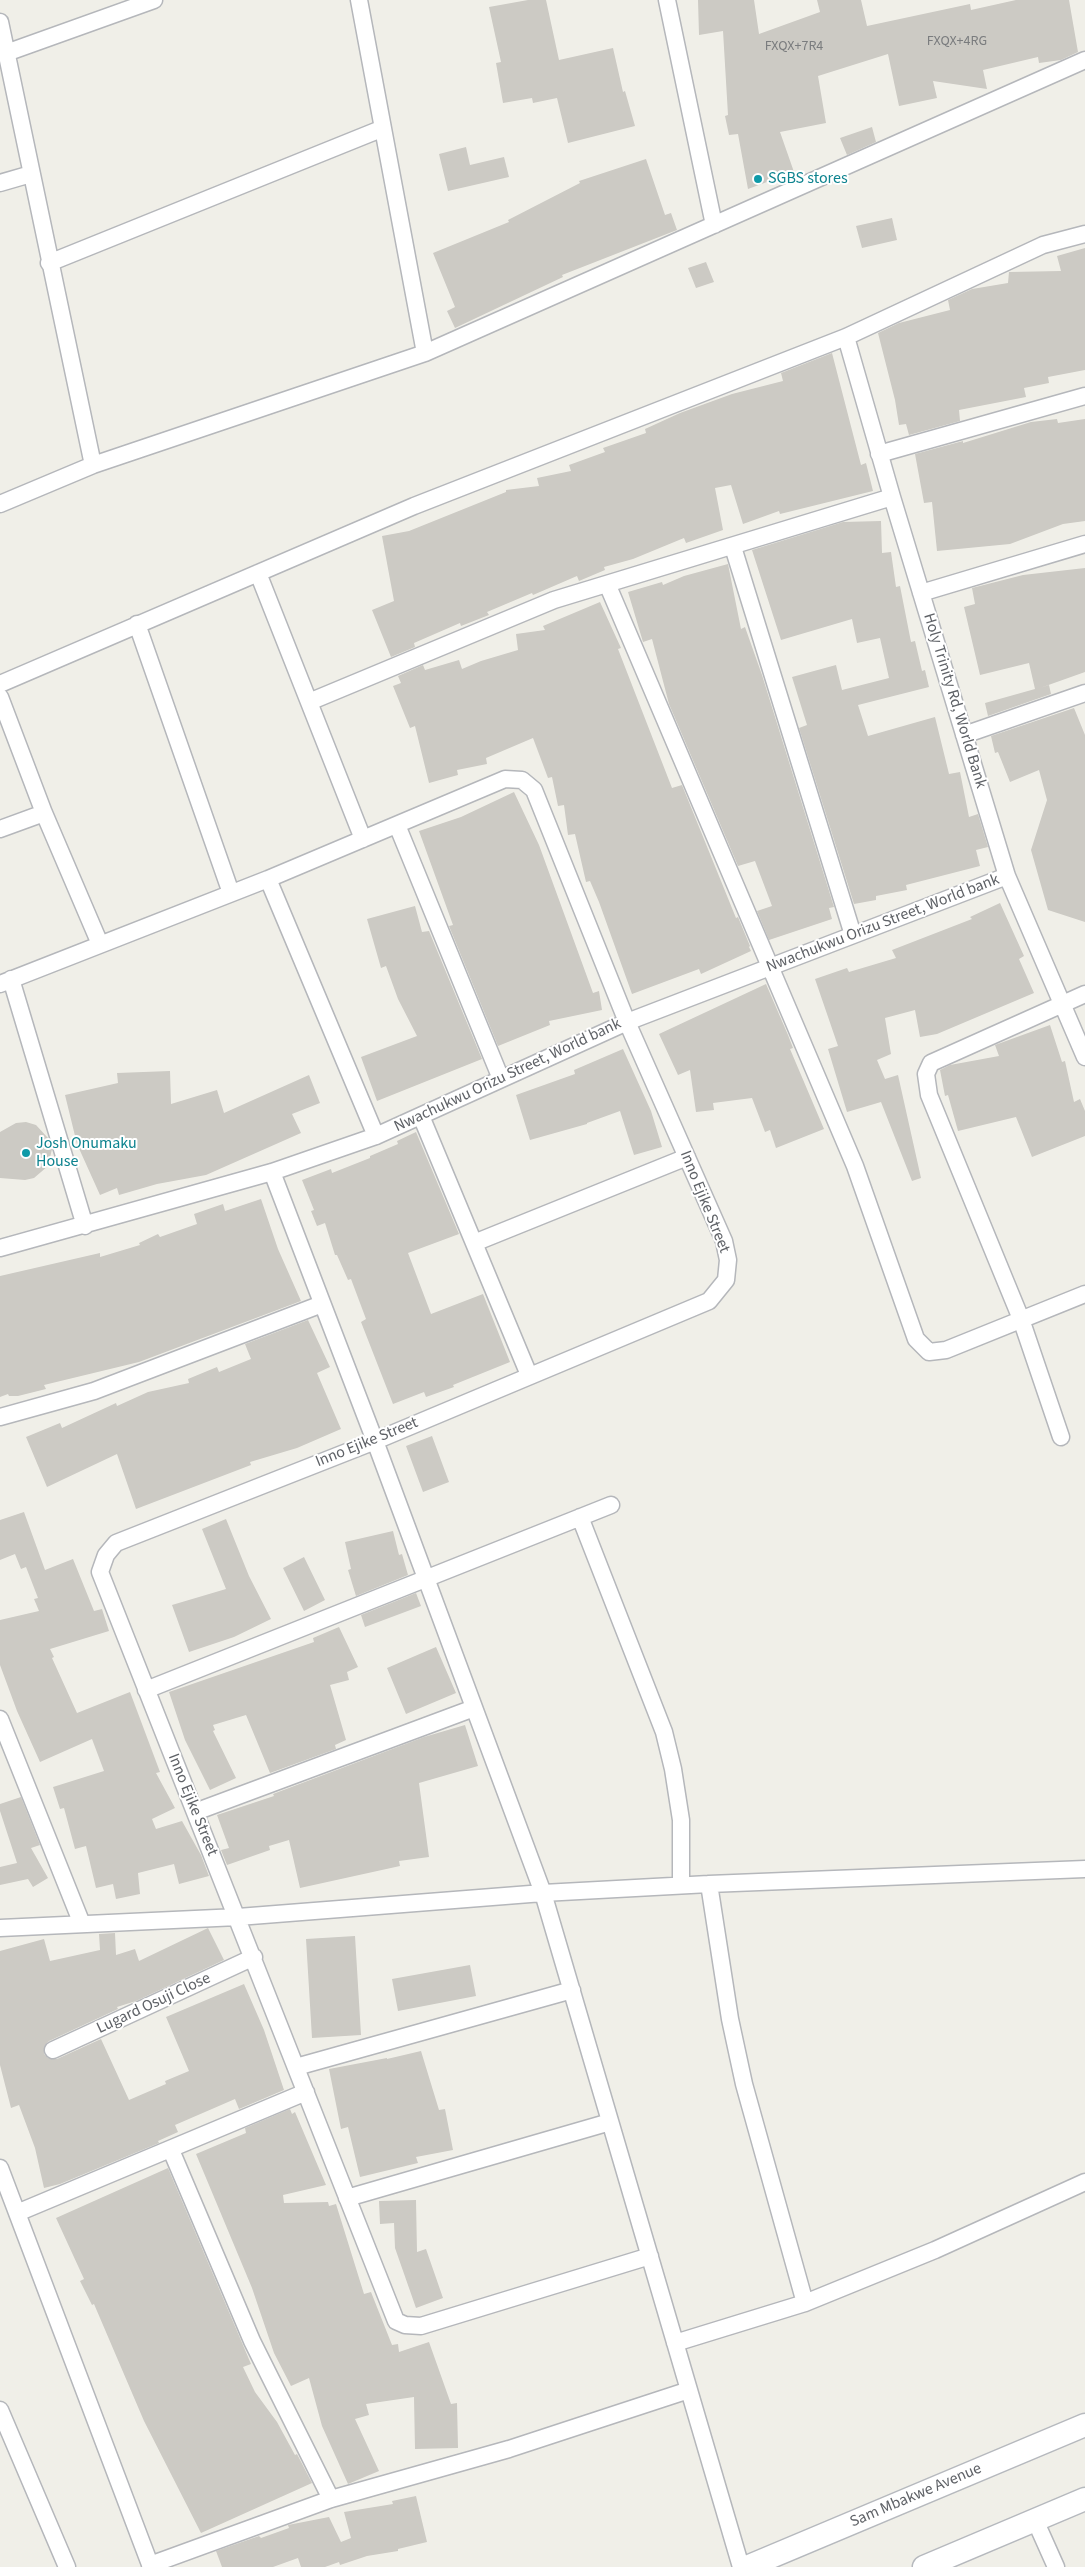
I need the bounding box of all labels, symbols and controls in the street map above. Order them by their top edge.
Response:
house number: FXQX+4RG [927,34,987,50]
house number: FXQX+7R4 [765,39,823,55]
place label: SGBS stores [768,169,848,189]
marker: SGBS stores [752,173,764,185]
street label: Holy Trinity Rd, World Bank [918,611,990,791]
street label: Nwachukwu Orizu Street, World bank [764,871,1002,977]
street label: Nwachukwu Orizu Street, World bank [391,1015,625,1137]
place label: Josh Onumaku House [36,1134,137,1172]
marker: Josh Onumaku House [20,1147,32,1159]
street label: Inno Ejike Street [675,1148,733,1256]
street label: Inno Ejike Street [313,1414,421,1472]
street label: Inno Ejike Street [163,1751,221,1859]
street label: Lugard Osuji Close [94,1969,214,2039]
street label: Sam Mbakwe Avenue [847,2460,985,2532]

